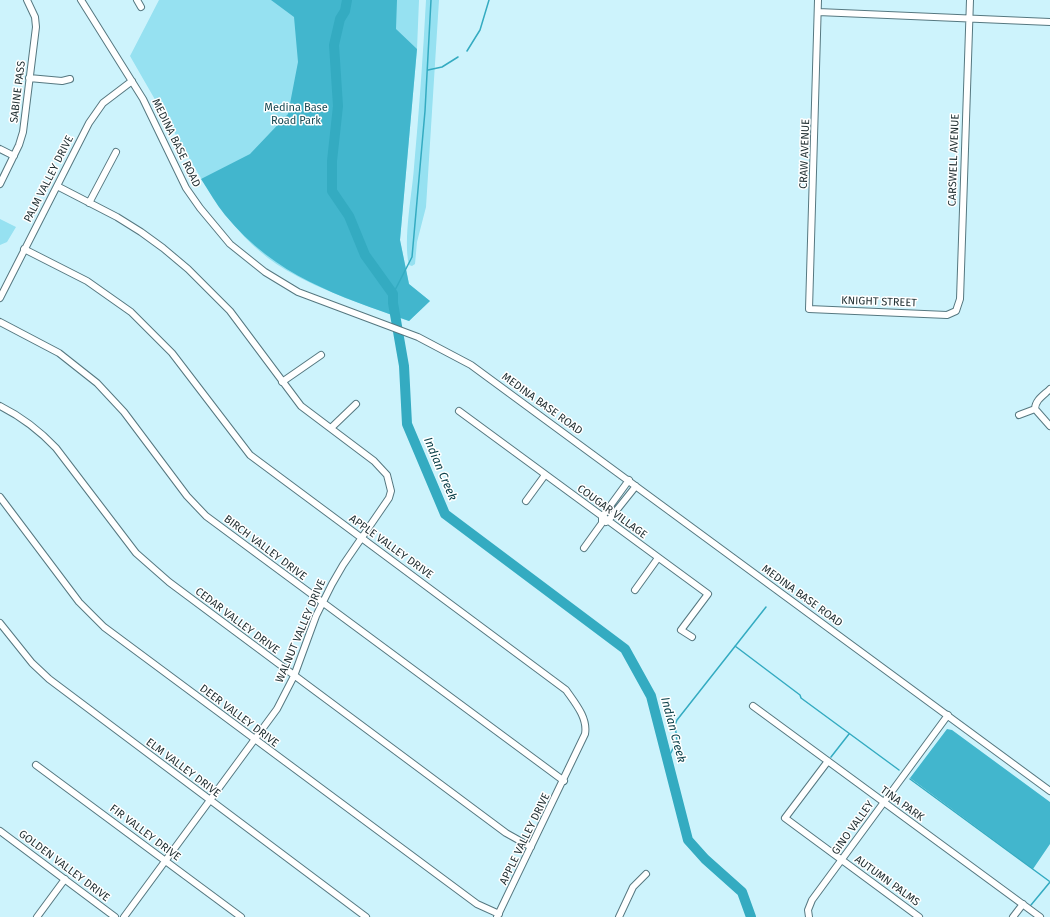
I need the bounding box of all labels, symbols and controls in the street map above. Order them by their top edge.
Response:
street label: SABINE PASS [8,60,28,124]
street label: MEDINA BASE ROAD [149,97,203,189]
park label: Medina Base Road Park [264,101,328,127]
street label: CARSWELL AVENUE [946,113,962,207]
street label: CRAW AVENUE [797,119,813,189]
street label: PALM VALLEY DRIVE [21,133,77,225]
street label: KNIGHT STREET [841,294,917,310]
street label: MEDINA BASE ROAD [499,370,585,438]
water label: Indian Creek [420,435,460,503]
street label: COUGAR VILLAGE [575,482,649,542]
street label: APPLE VALLEY DRIVE [347,512,435,582]
street label: BIRCH VALLEY DRIVE [221,513,309,583]
street label: MEDINA BASE ROAD [759,562,845,630]
street label: WALNUT VALLEY DRIVE [273,577,329,685]
street label: CEDAR VALLEY DRIVE [192,585,282,657]
street label: DEER VALLEY DRIVE [197,682,281,750]
water label: Indian Creek [657,696,689,764]
street label: ELM VALLEY DRIVE [143,736,223,800]
street label: TINA PARK [878,784,926,824]
street label: APPLE VALLEY DRIVE [497,791,553,887]
street label: GINO VALLEY [829,799,877,857]
street label: FIR VALLEY DRIVE [107,802,183,864]
street label: GOLDEN VALLEY DRIVE [16,828,112,904]
street label: AUTUMN PALMS [852,853,922,909]

